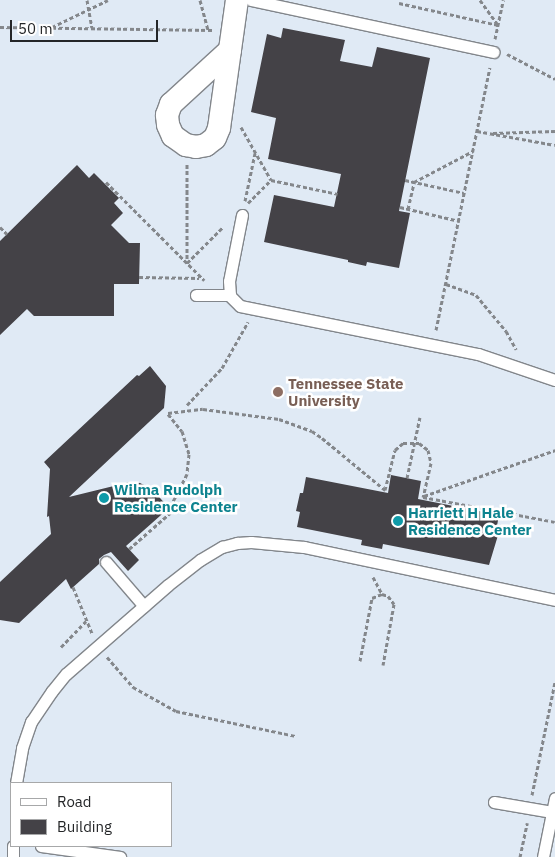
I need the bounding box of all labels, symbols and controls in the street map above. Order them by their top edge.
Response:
scale bar [12,10,160,42]
text: 50 m [18,19,53,38]
place label: Tennessee State University [288,374,404,409]
marker: Tennessee State University [272,386,284,398]
place label: Wilma Rudolph Residence Center [114,480,238,515]
marker: Wilma Rudolph Residence Center [98,492,110,504]
place label: Harriett H Hale Residence Center [408,503,532,538]
marker: Harriett H Hale Residence Center [392,515,404,527]
legend [10,782,172,847]
text: Road [57,792,92,811]
text: Building [57,817,112,836]

